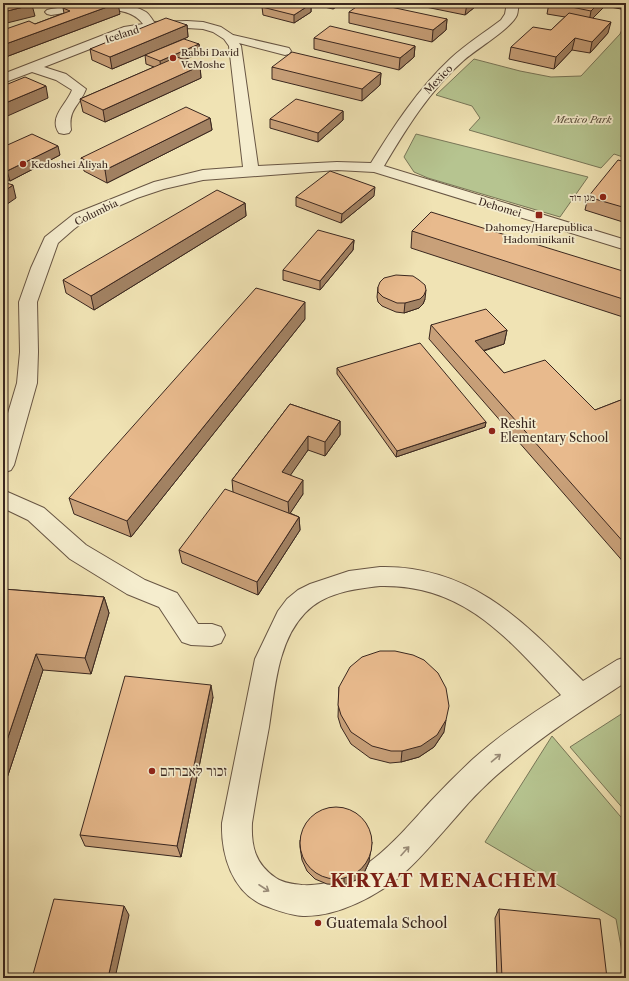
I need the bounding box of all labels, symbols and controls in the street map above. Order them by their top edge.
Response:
street label: Iceland [104,23,141,46]
place label: Rabbi David VeMoshe [180,46,239,71]
marker: Rabbi David VeMoshe [168,53,178,63]
street label: Mexico [421,62,455,97]
park label: Mexico Park [553,113,612,126]
place label: Kedoshei Aliyah [31,158,109,171]
marker: Kedoshei Aliyah [18,159,28,169]
place label: מגן דוד [570,191,595,204]
marker: מגן דוד [598,192,608,202]
street label: Dehomei [477,195,523,220]
street label: Columbia [72,196,121,229]
marker: Dahomey/Harepublica Hadominikanit [534,210,544,220]
place label: Dahomey/Harepublica Hadominikanit [485,221,594,246]
place label: Reshit Elementary School [500,416,609,445]
marker: Reshit Elementary School [487,426,497,436]
one-way arrow [490,754,501,763]
place label: זכור לאברהם [160,762,227,780]
marker: זכור לאברהם [147,766,157,776]
one-way arrow [400,846,409,856]
district label: KIRYAT MENACHEM [330,869,558,892]
one-way arrow [259,884,270,892]
place label: Guatemala School [326,914,447,932]
marker: Guatemala School [313,918,323,928]

